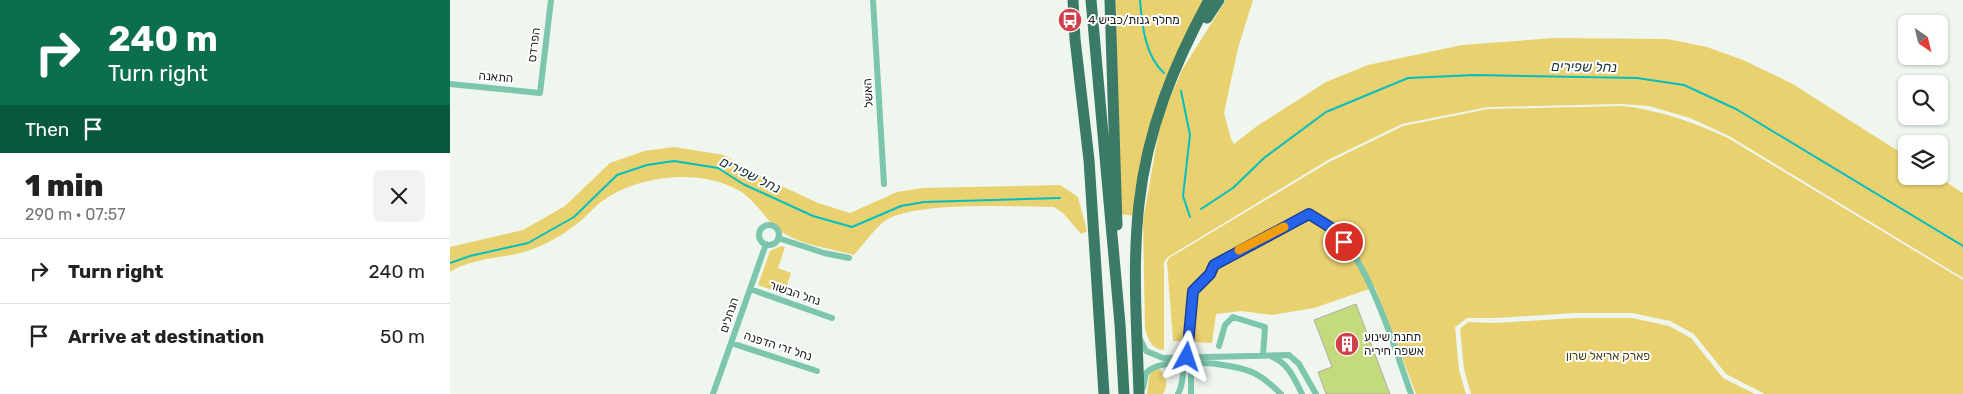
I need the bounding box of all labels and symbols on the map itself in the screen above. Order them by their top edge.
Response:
bus stop icon: מחלף גנות/כביש 4 [1057,7,1083,33]
place label: מחלף גנות/כביש 4 [1088,13,1180,27]
north arrow [1898,15,1948,65]
street label: הפרדס [525,27,543,63]
water label: נחל שפירים [1551,58,1617,76]
street label: התאנה [478,69,514,85]
street label: האשל [860,78,876,108]
water label: נחל שפירים [717,153,784,197]
pin [1323,221,1365,263]
street label: נחל הבשור [768,278,823,308]
street label: הנחלים [716,296,742,334]
street label: נחל זרי הדפנה [742,328,814,364]
position arrow [1160,330,1212,382]
place label: תחנת שינוע אשפה חיריה [1364,330,1424,358]
building icon: תחנת שינוע אשפה חיריה [1334,331,1360,357]
park label: פארק אריאל שרון [1566,349,1650,363]

